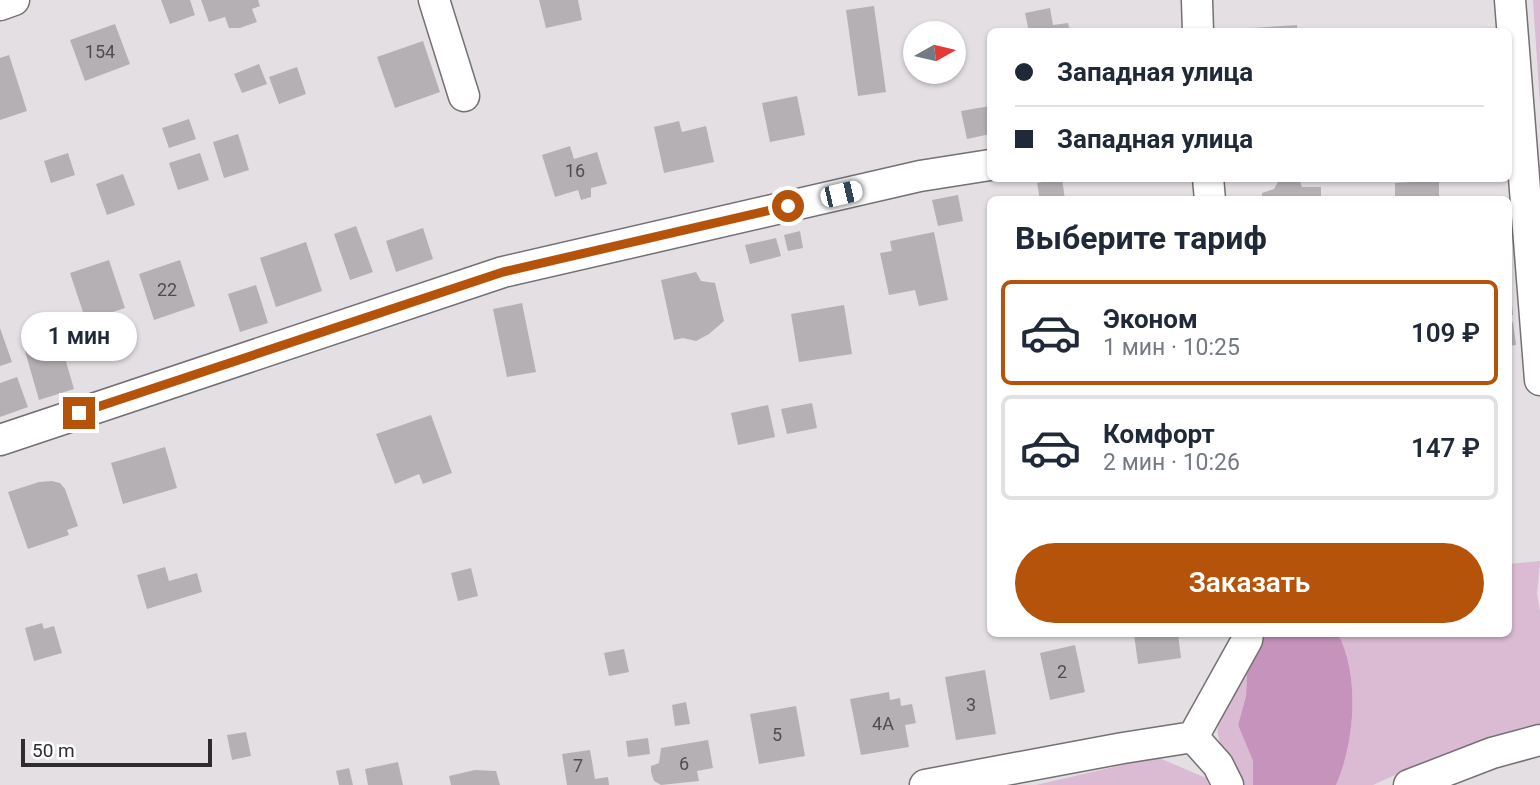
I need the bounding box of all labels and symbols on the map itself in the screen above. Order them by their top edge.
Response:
north arrow [903,21,966,84]
house number: 154 [85,41,115,62]
house number: 16 [565,160,585,181]
car [819,179,864,209]
route start [772,190,804,222]
house number: 22 [157,279,177,300]
callout: 1 мин [21,312,137,360]
route end [63,397,95,429]
house number: 2 [1057,661,1067,682]
house number: 3 [966,694,976,715]
house number: 4А [872,713,894,734]
house number: 5 [772,724,782,745]
scale bar [21,736,212,768]
house number: 6 [679,753,689,774]
house number: 7 [573,755,583,776]

